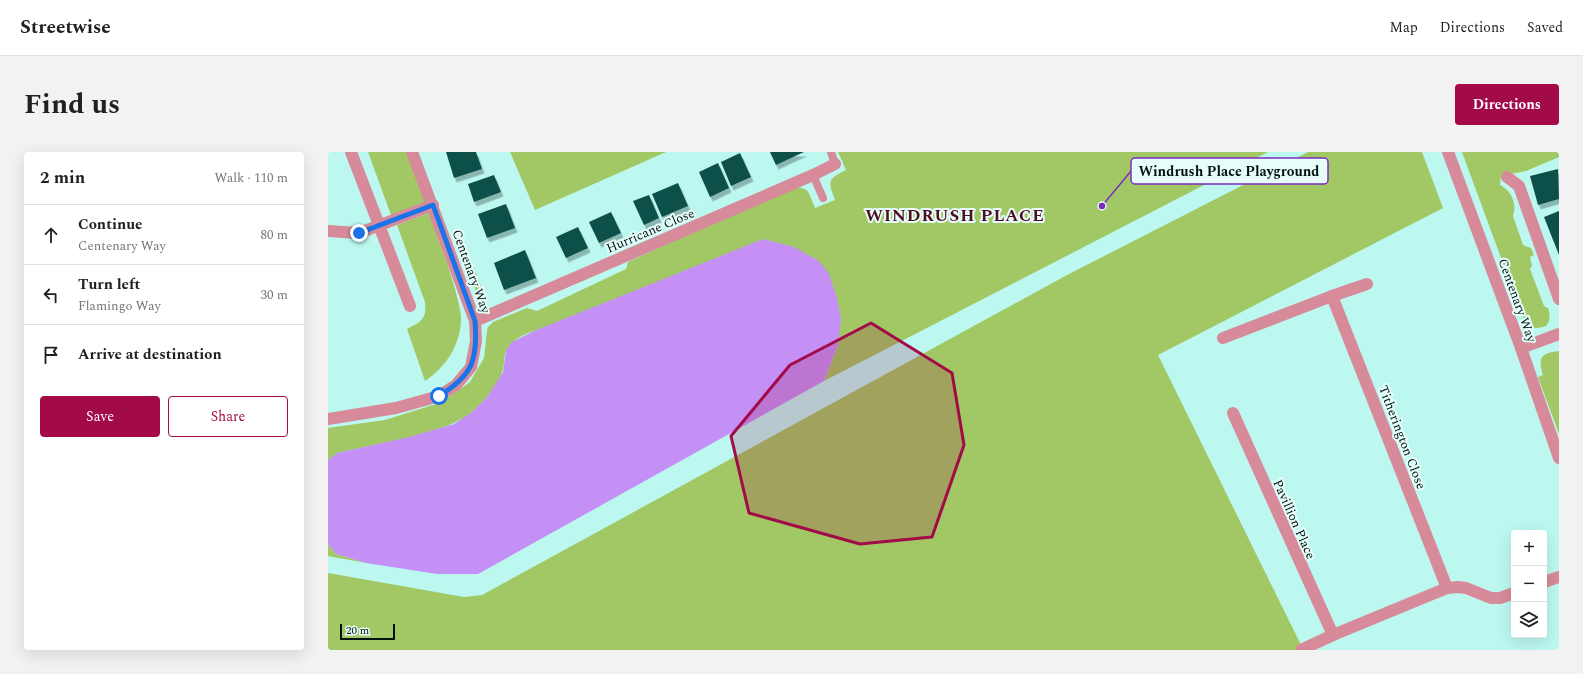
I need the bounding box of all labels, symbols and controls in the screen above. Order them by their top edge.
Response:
text: Streetwise [20,13,111,42]
text: Map [1390,17,1418,38]
text: Directions [1440,17,1505,38]
text: Saved [1527,17,1563,38]
text: Find us [24,83,120,126]
button: Directions [1455,84,1559,125]
callout: Windrush Place Playground [1131,158,1328,184]
text: Windrush Place Playground [1138,161,1320,182]
text: 2 min [40,165,85,191]
text: Walk · 110 m [214,168,288,188]
street label: Hurricane Close [603,203,698,259]
district label: WINDRUSH PLACE [865,203,1045,229]
text: Continue [78,213,143,236]
icon: ahead [40,224,62,246]
route end [350,224,368,242]
text: 80 m [261,225,288,245]
street label: Centenary Way [447,227,496,317]
text: Centenary Way [78,236,166,256]
street label: Centenary Way [1493,256,1542,346]
text: Turn left [78,273,140,296]
icon: left [40,284,62,306]
text: 30 m [261,285,288,305]
text: Flamingo Way [78,296,161,316]
text: Arrive at destination [78,343,222,366]
icon: arrive [40,344,62,366]
street label: Titherington Close [1373,383,1431,492]
route start [430,387,448,405]
button: Save [40,396,160,437]
button: Share [168,396,288,437]
street label: Pavillion Place [1268,476,1321,562]
map controls [1511,530,1547,638]
button: + [1511,530,1547,566]
button: − [1511,566,1547,602]
button: layers [1511,602,1547,638]
scale bar [340,622,395,641]
text: 20 m [346,622,369,639]

